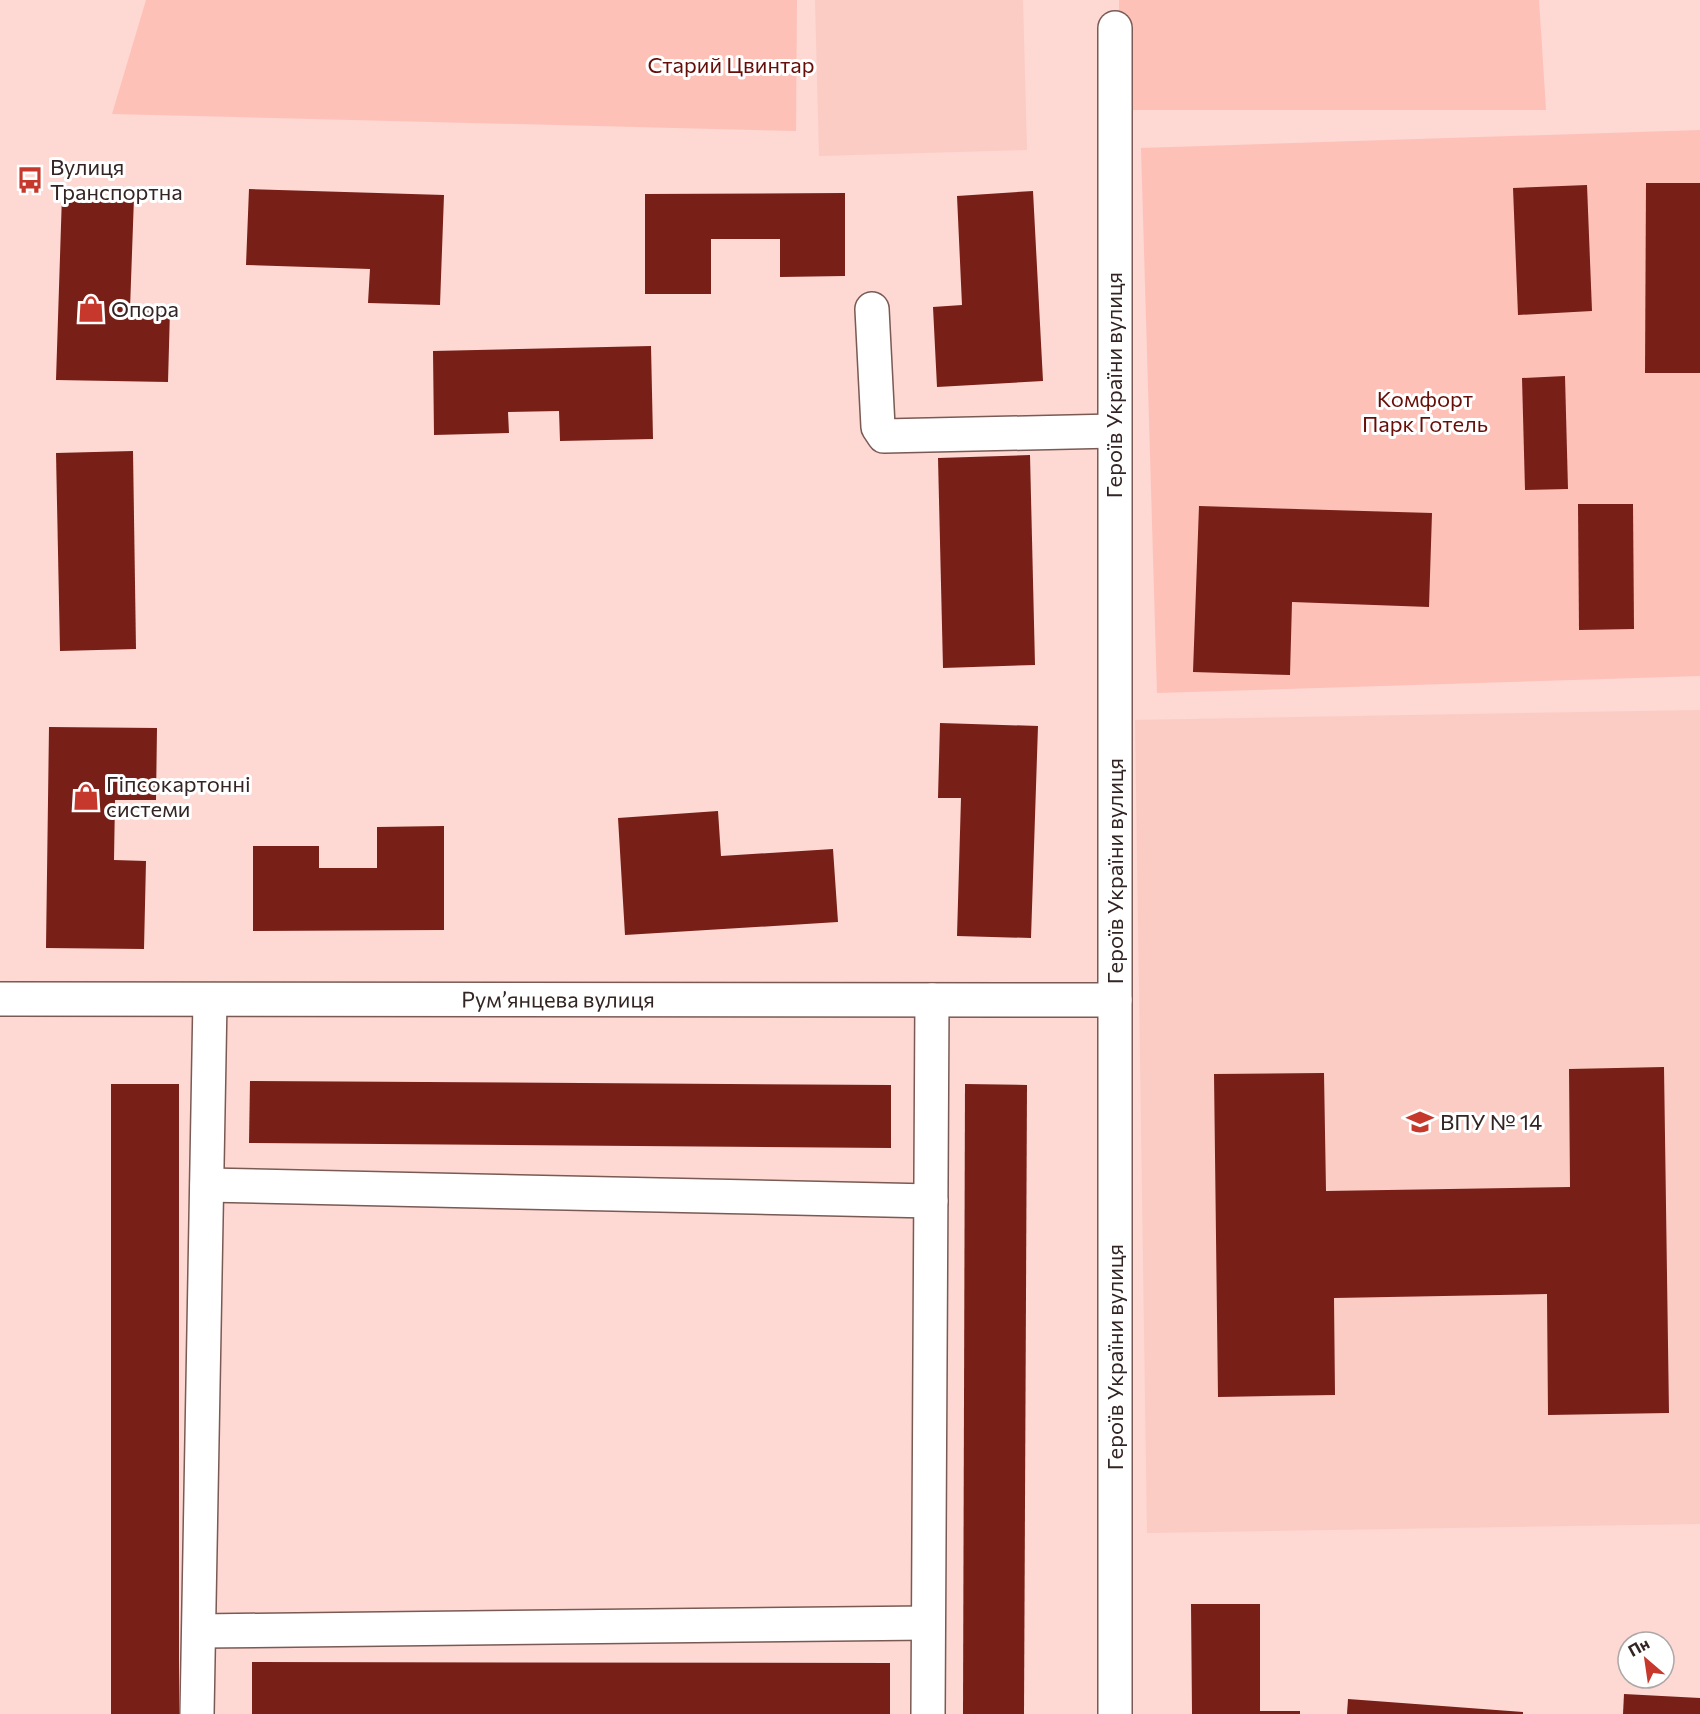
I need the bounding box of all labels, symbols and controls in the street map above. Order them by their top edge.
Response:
park label: Старий Цвинтар [647,51,815,78]
place label: Вулиця Транспортна [50,153,183,205]
bus stop icon: Вулиця Транспортна [15,165,45,195]
street label: Героїв України вулиця [1100,272,1127,498]
shop icon: Опора [76,294,106,324]
place label: Опора [111,295,179,322]
park label: Комфорт Парк Готель [1362,385,1488,437]
street label: Героїв України вулиця [1101,758,1128,984]
place label: Гіпсокартонні системи [106,770,251,822]
shop icon: Гіпсокартонні системи [71,782,101,812]
street label: Рум’янцева вулиця [461,985,655,1013]
school or university icon: ВПУ № 14 [1405,1107,1435,1137]
place label: ВПУ № 14 [1440,1108,1542,1135]
street label: Героїв України вулиця [1101,1244,1128,1470]
north arrow [1616,1630,1676,1690]
text: Пн [1625,1633,1652,1660]

